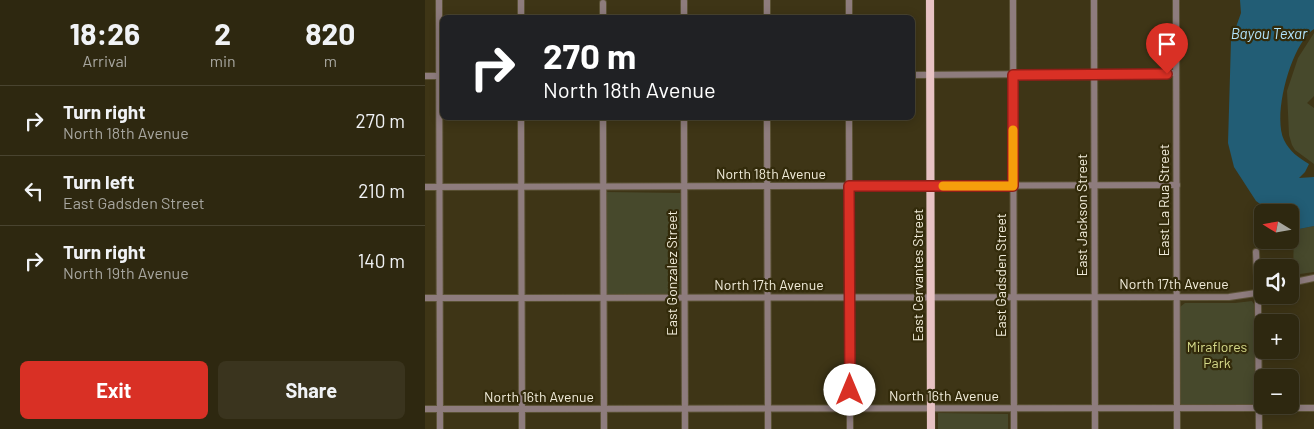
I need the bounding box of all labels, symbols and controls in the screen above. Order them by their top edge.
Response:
text: 18:26 [70,15,140,51]
text: 2 [214,15,231,51]
text: 820 [305,15,355,51]
pin [1146,23,1188,74]
water label: Bayou Texar [1231,24,1308,42]
icon: arrive [1153,30,1181,58]
text: 270 m [543,34,636,76]
icon: right [460,35,525,100]
text: Arrival [83,51,127,70]
text: min [210,51,236,70]
text: m [324,51,337,70]
text: North 18th Avenue [543,76,716,102]
text: Turn right [63,100,145,123]
icon: right [20,107,48,135]
text: 270 m [356,109,405,132]
text: North 18th Avenue [63,123,189,142]
street label: East La Rua Street [1155,144,1172,256]
street label: East Jackson Street [1073,154,1090,276]
street label: North 18th Avenue [716,165,826,182]
text: Turn left [63,170,134,193]
icon: left [20,177,48,205]
text: 210 m [358,179,405,202]
text: East Gadsden Street [63,193,205,212]
north arrow [1254,204,1299,249]
map controls [1254,204,1299,414]
street label: East Cervantes Street [909,209,926,341]
street label: East Gonzalez Street [663,210,680,336]
street label: East Gadsden Street [992,213,1009,337]
text: Turn right [63,240,145,263]
icon: right [20,247,48,275]
text: 140 m [358,249,405,272]
button: sound [1254,259,1299,304]
text: North 19th Avenue [63,263,189,282]
street label: North 17th Avenue [1119,275,1229,292]
street label: North 17th Avenue [714,276,824,293]
button: + [1254,314,1299,359]
park label: Miraflores Park [1187,338,1248,371]
button: Exit [20,361,208,419]
button: Share [218,361,405,419]
position arrow [823,363,875,415]
button: − [1254,369,1299,414]
street label: North 16th Avenue [889,387,999,404]
street label: North 16th Avenue [484,388,594,405]

